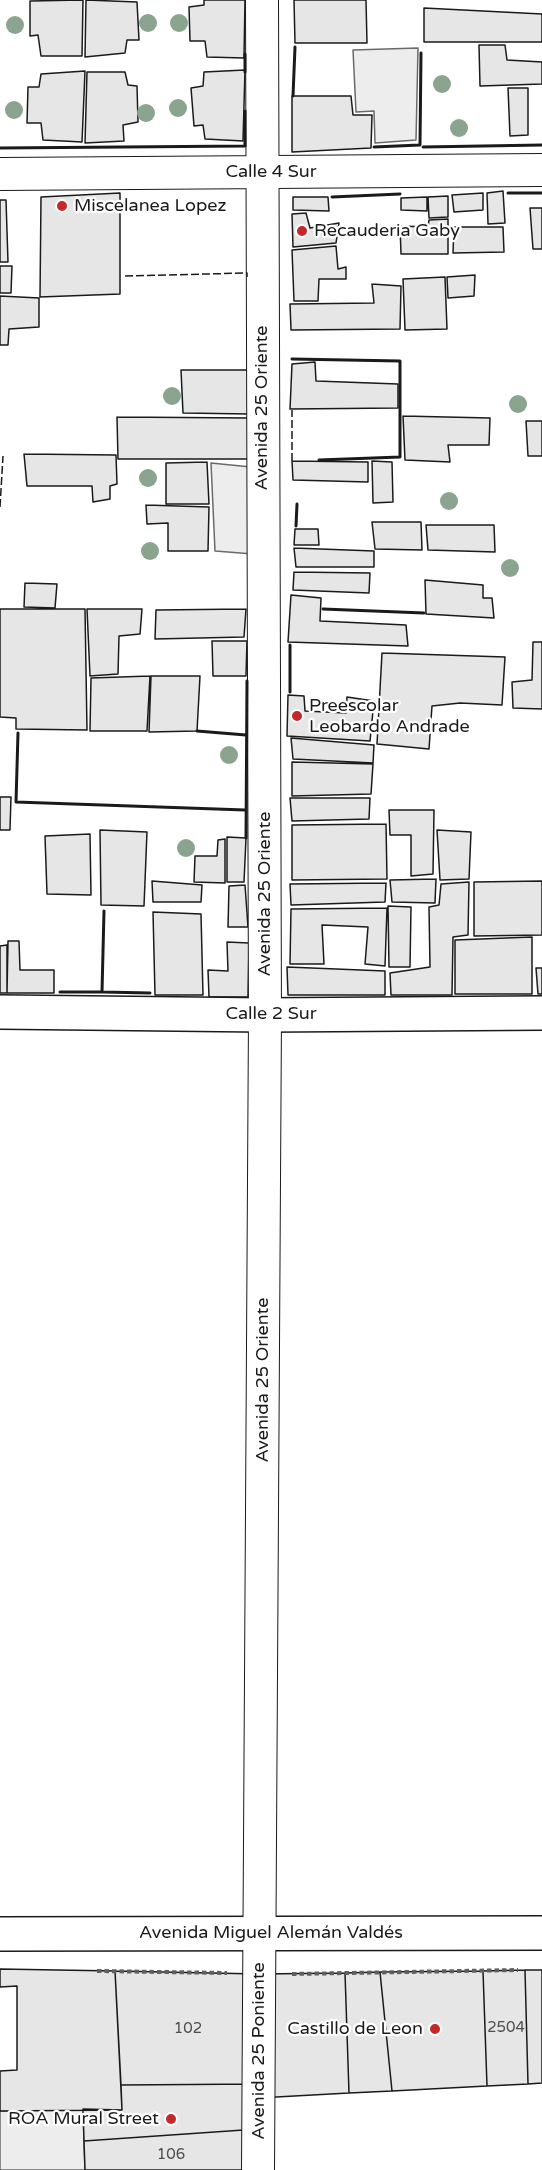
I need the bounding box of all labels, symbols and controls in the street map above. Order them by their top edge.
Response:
street label: Calle 4 Sur [225,161,317,183]
place label: Miscelanea Lopez [74,195,226,217]
marker: Miscelanea Lopez [55,199,69,213]
place label: Recauderia Gaby [314,220,460,242]
marker: Recauderia Gaby [295,224,309,238]
street label: Avenida 25 Oriente [251,326,273,490]
place label: Preescolar Leobardo Andrade [309,695,470,738]
marker: Preescolar Leobardo Andrade [290,709,304,723]
street label: Avenida 25 Oriente [254,812,276,976]
street label: Calle 2 Sur [225,1003,317,1025]
street label: Avenida 25 Oriente [252,1298,274,1462]
street label: Avenida Miguel Alemán Valdés [139,1922,403,1944]
street label: Avenida 25 Poniente [248,1962,270,2140]
place label: Castillo de Leon [287,2018,423,2040]
house number: 2504 [487,2019,525,2037]
house number: 102 [174,2020,202,2038]
marker: Castillo de Leon [428,2022,442,2036]
place label: ROA Mural Street [8,2108,159,2130]
marker: ROA Mural Street [164,2112,178,2126]
house number: 106 [157,2146,185,2164]

